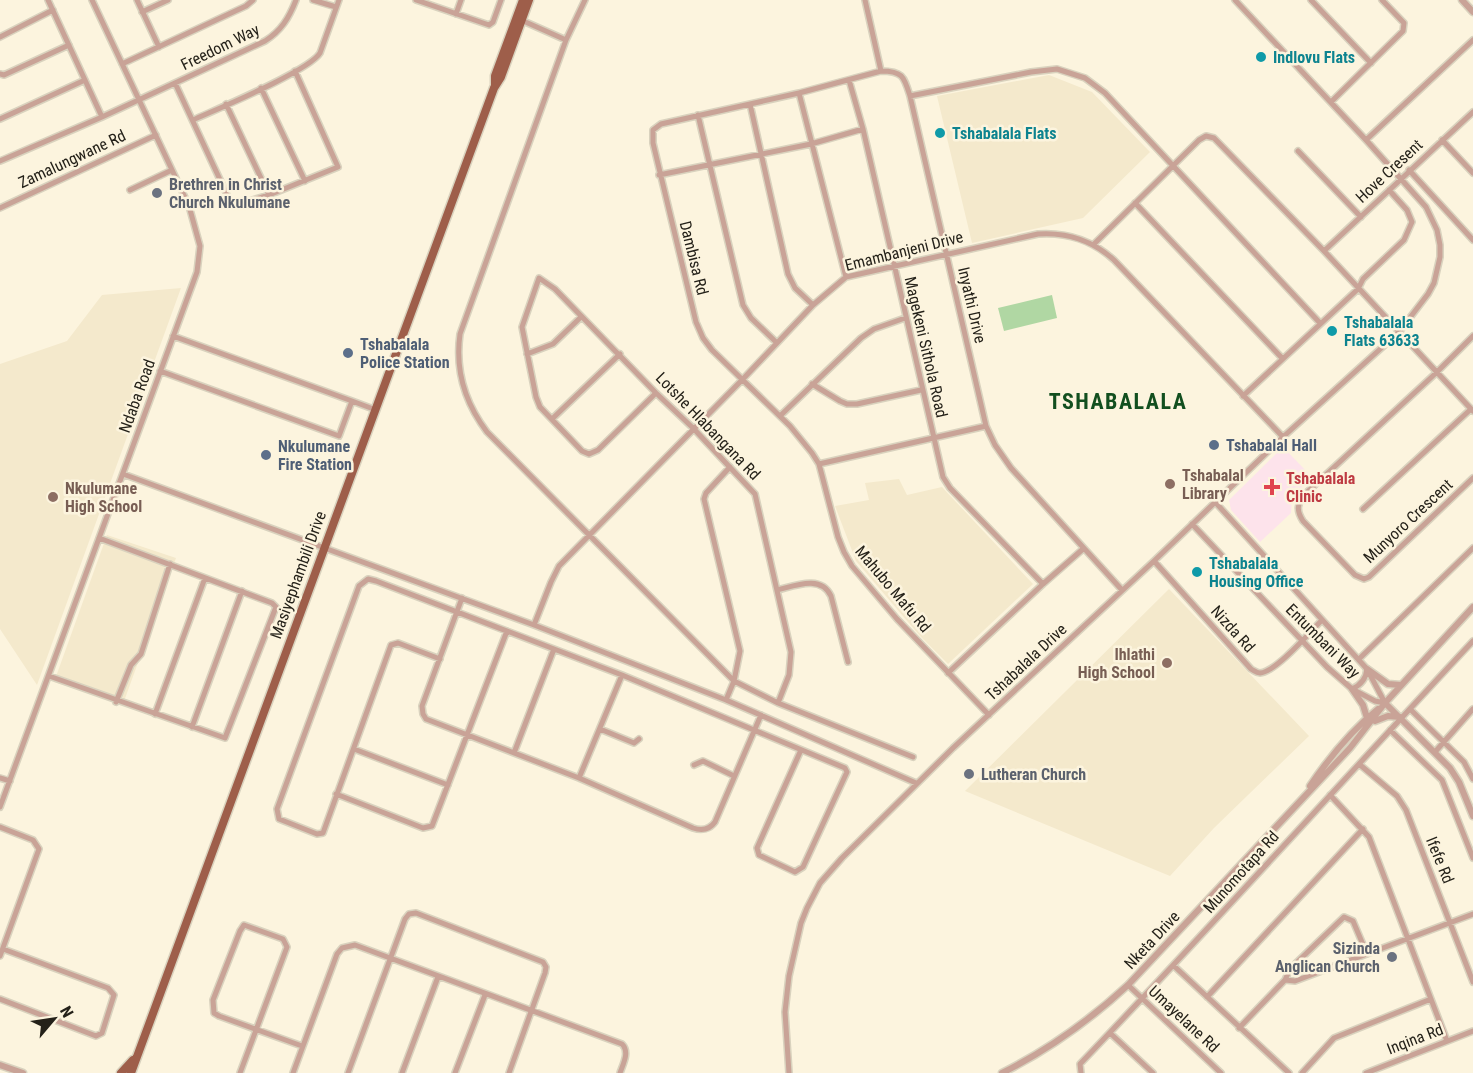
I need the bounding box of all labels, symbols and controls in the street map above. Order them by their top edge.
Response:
street label: Freedom Way [178,20,263,74]
place label: Indlovu Flats [1273,48,1355,67]
marker: Indlovu Flats [1254,50,1268,64]
place label: Tshabalala Flats [952,124,1056,143]
street label: Zamalungwane Rd [15,126,129,192]
marker: Tshabalala Flats [933,126,947,140]
street label: Hove Cresent [1352,135,1427,207]
place label: Brethren in Christ Church Nkulumane [169,175,290,212]
marker: Brethren in Christ Church Nkulumane [150,186,164,200]
street label: Dambisa Rd [676,219,712,297]
street label: Emambanjeni Drive [843,227,965,275]
street label: Inyathi Drive [954,265,990,345]
street label: Magekeni Sithola Road [901,275,951,419]
place label: Tshabalala Flats 63633 [1344,313,1419,350]
marker: Tshabalala Flats 63633 [1325,324,1339,338]
place label: Tshabalala Police Station [360,335,450,372]
marker: Tshabalala Police Station [341,346,355,360]
street label: Ndaba Road [115,357,159,435]
street label: Lotshe Hlabangana Rd [652,368,764,484]
district label: TSHABALALA [1049,389,1187,414]
place label: Tshabalal Hall [1226,436,1317,455]
place label: Nkulumane Fire Station [278,437,352,474]
marker: Tshabalal Hall [1207,438,1221,452]
marker: Nkulumane Fire Station [259,448,273,462]
place label: Tshabalal Library [1182,466,1244,503]
place label: Tshabalala Clinic [1286,469,1356,506]
street label: Munyoro Crescent [1360,475,1457,567]
marker: Tshabalal Library [1163,477,1177,491]
marker: Tshabalala Clinic [1263,478,1281,496]
place label: Nkulumane High School [65,479,142,516]
marker: Nkulumane High School [46,490,60,504]
street label: Masiyephambili Drive [266,509,330,641]
street label: Mahubo Mafu Rd [851,542,935,636]
place label: Tshabalala Housing Office [1209,554,1304,591]
marker: Tshabalala Housing Office [1190,565,1204,579]
street label: Entumbani Way [1282,600,1364,682]
street label: Nizda Rd [1207,602,1259,656]
street label: Tshabalala Drive [982,620,1070,704]
place label: Ihlathi High School [1078,645,1155,682]
marker: Ihlathi High School [1160,656,1174,670]
place label: Lutheran Church [981,765,1086,784]
marker: Lutheran Church [962,767,976,781]
street label: Munomotapa Rd [1199,827,1283,917]
street label: Ifefe Rd [1422,834,1458,886]
street label: Nketa Drive [1120,907,1184,973]
place label: Sizinda Anglican Church [1275,939,1380,976]
marker: Sizinda Anglican Church [1385,950,1399,964]
street label: Umayelane Rd [1145,982,1223,1056]
north arrow [24,989,84,1049]
text: N [56,1003,77,1021]
street label: Inqina Rd [1384,1020,1446,1058]

